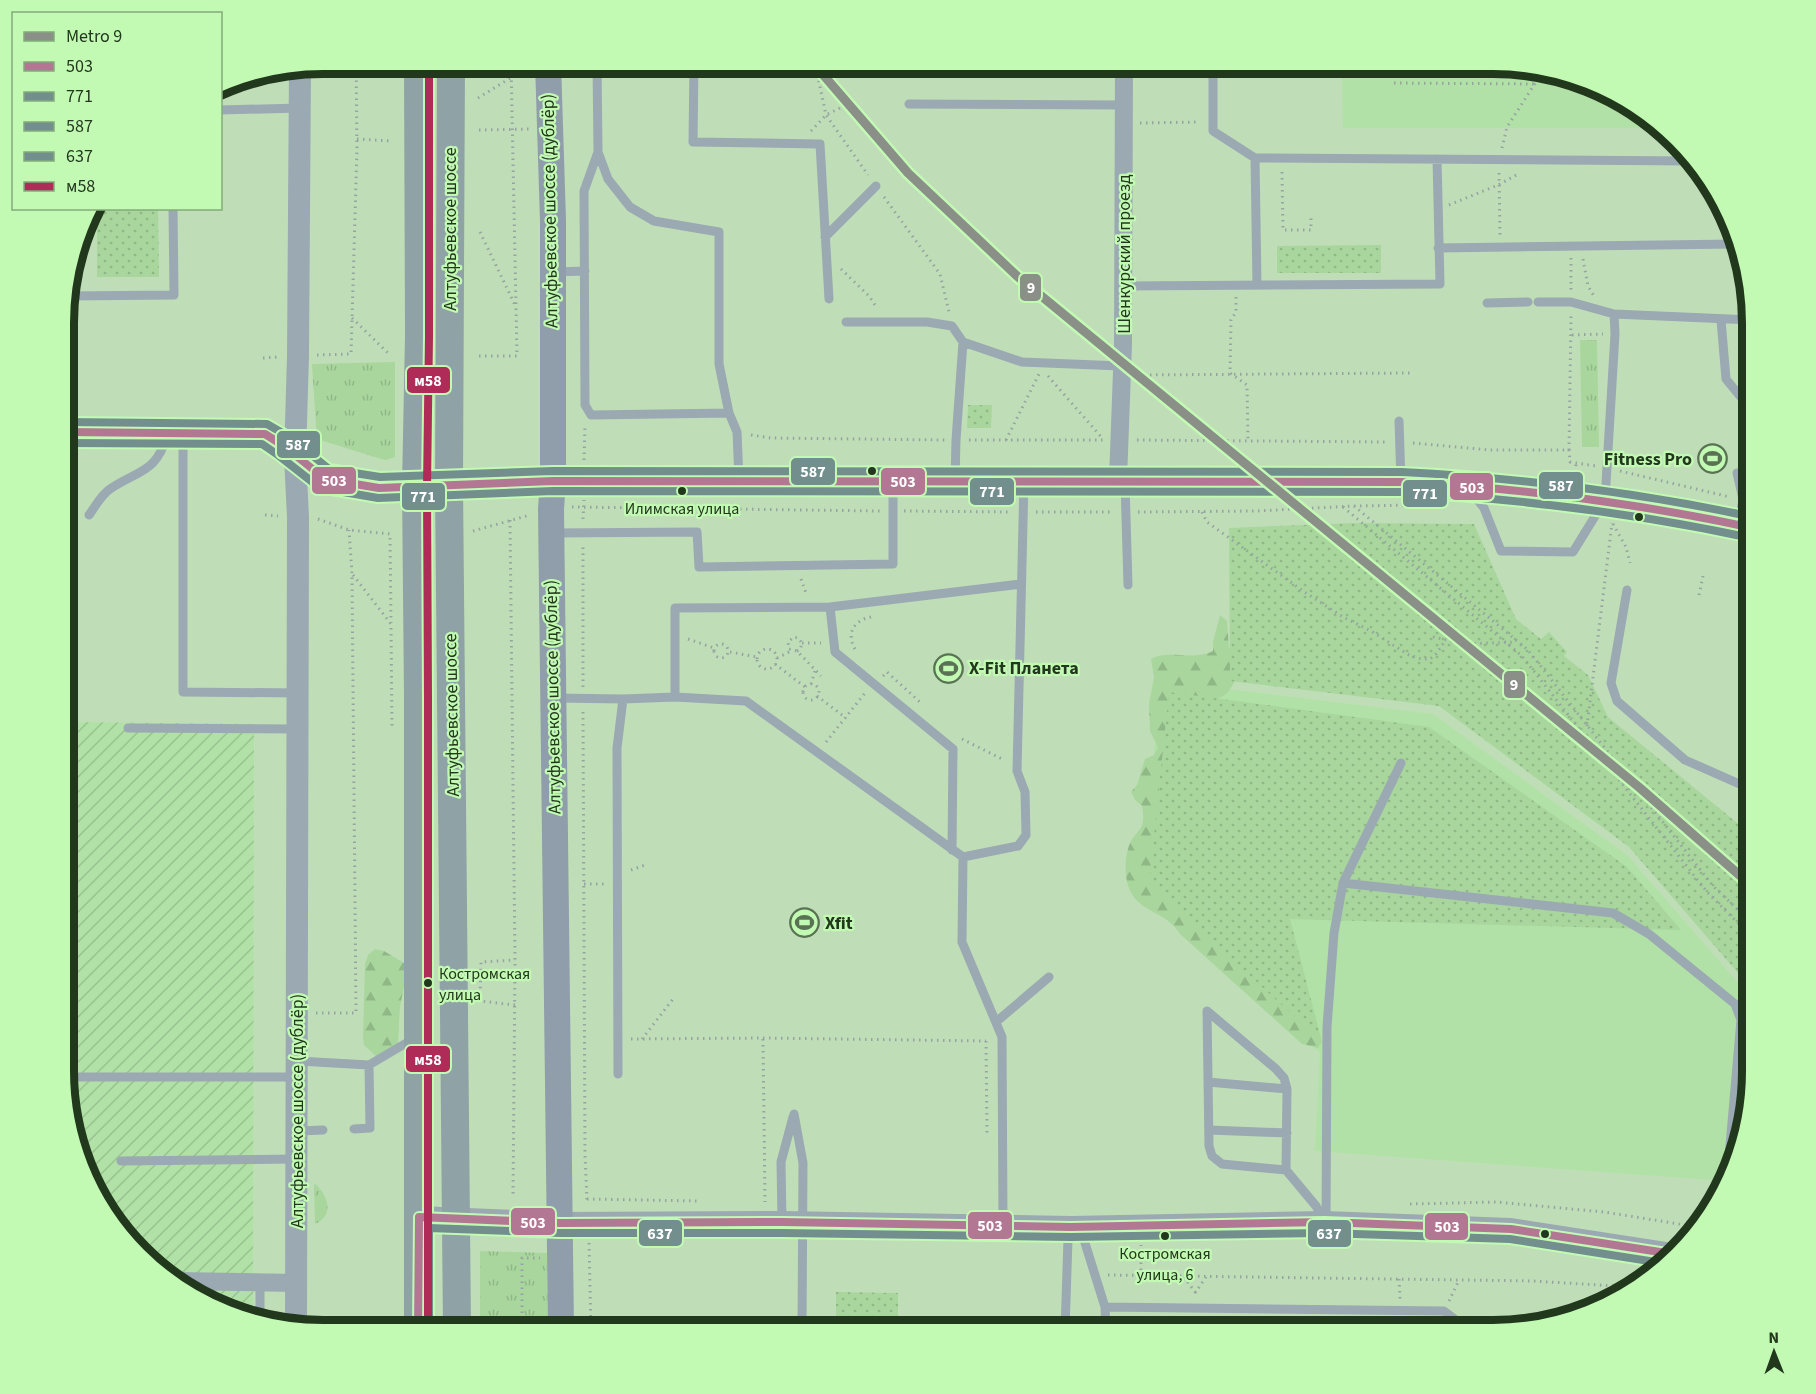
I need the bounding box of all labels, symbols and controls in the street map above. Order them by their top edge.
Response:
legend [12,12,222,210]
text: Metro 9 [66,24,122,49]
text: 503 [66,54,93,79]
text: 771 [66,84,93,109]
street label: Алтуфьевское шоссе (дублёр) [535,94,565,328]
text: 587 [66,114,93,139]
text: 637 [66,144,93,169]
street label: Алтуфьевское шоссе [438,147,463,311]
text: м58 [66,174,95,199]
street label: Шенкурский проезд [1112,174,1137,334]
line badge: 9 [1019,273,1042,302]
text: 9 [1027,277,1035,299]
line badge: м58 [406,366,451,394]
text: м58 [414,370,442,392]
line badge: 587 [276,430,321,459]
text: 587 [285,434,311,456]
sports icon: Fitness Pro [1697,443,1729,475]
place label: Fitness Pro [1604,447,1692,472]
line badge: 587 [790,457,836,486]
text: 587 [800,461,826,483]
unlabelled marker [866,465,878,477]
line badge: 503 [311,466,357,495]
line badge: 503 [880,467,926,496]
text: 503 [321,470,347,492]
text: 503 [890,471,916,493]
line badge: 587 [1538,471,1584,500]
line badge: 503 [1449,472,1494,501]
text: 587 [1548,475,1574,497]
line badge: 771 [969,477,1015,506]
text: 503 [1459,477,1485,499]
line badge: 771 [1402,479,1448,508]
text: 771 [979,481,1005,503]
line badge: 771 [401,482,446,511]
text: 771 [1412,483,1438,505]
marker: Илимская улица [676,485,688,497]
text: 771 [410,486,436,508]
place label: Илимская улица [625,498,739,520]
unlabelled marker [1633,511,1645,523]
street label: Алтуфьевское шоссе (дублёр) [538,580,568,814]
street label: Алтуфьевское шоссе [438,633,466,797]
sports icon: X-Fit Планета [932,652,964,684]
place label: X-Fit Планета [969,656,1079,681]
line badge: 9 [1503,670,1526,699]
text: 9 [1510,674,1518,696]
sports icon: Xfit [788,907,820,939]
place label: Xfit [825,911,853,936]
place label: Костромская улица [439,963,530,1006]
marker: Костромская улица [422,977,434,989]
street label: Алтуфьевское шоссе (дублёр) [285,994,310,1228]
line badge: м58 [405,1045,451,1073]
text: м58 [414,1049,442,1071]
line badge: 503 [510,1207,556,1236]
line badge: 503 [967,1211,1013,1240]
text: 503 [520,1212,546,1234]
line badge: 503 [1424,1212,1469,1241]
text: 503 [977,1215,1003,1237]
text: 503 [1434,1216,1460,1238]
line badge: 637 [638,1219,683,1247]
line badge: 637 [1307,1219,1352,1248]
text: 637 [647,1223,673,1245]
text: 637 [1316,1223,1342,1245]
unlabelled marker [1539,1228,1551,1240]
marker: Костромская улица, 6 [1159,1230,1171,1242]
place label: Костромская улица, 6 [1119,1243,1211,1286]
north arrow [1744,1322,1804,1382]
text: N [1768,1327,1779,1349]

